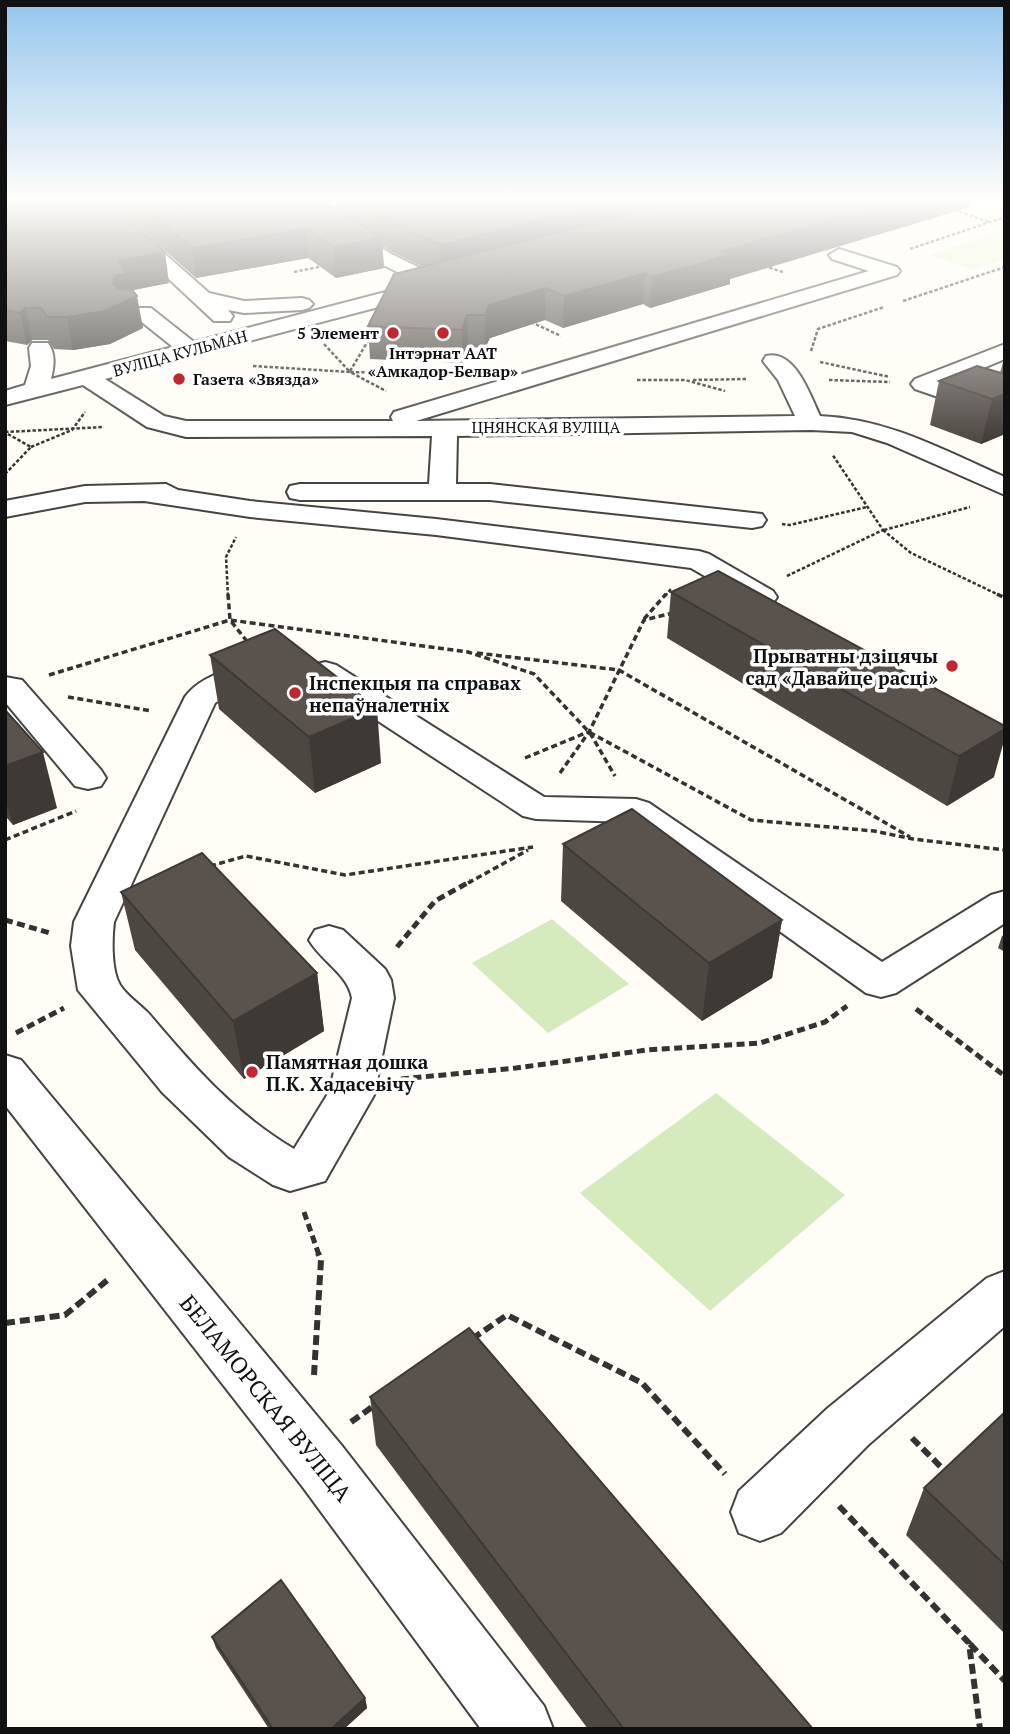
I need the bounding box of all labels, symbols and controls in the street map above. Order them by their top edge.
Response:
place label: 5 Элемент [297,322,379,344]
street label: ВУЛІЦА КУЛЬМАН [110,324,250,382]
marker: 5 Элемент [385,325,401,341]
marker: Інтэрнат ААТ «Амкадор-Белвар» [435,325,451,341]
place label: Інтэрнат ААТ «Амкадор-Белвар» [368,342,518,382]
place label: Газета «Звязда» [193,368,319,390]
marker: Газета «Звязда» [171,371,187,387]
street label: ЦНЯНСКАЯ ВУЛІЦА [472,416,621,438]
place label: Прыватны дзіцячы сад «Давайце расці» [745,643,938,690]
marker: Прыватны дзіцячы сад «Давайце расці» [944,658,960,674]
place label: Інспекцыя па справах непаўналетніх [309,670,521,717]
marker: Інспекцыя па справах непаўналетніх [287,685,303,701]
place label: Памятная дошка П.К. Хадасевічу [266,1049,429,1096]
marker: Памятная дошка П.К. Хадасевічу [244,1064,260,1080]
street label: БЕЛАМОРСКАЯ ВУЛІЦА [173,1288,359,1508]

